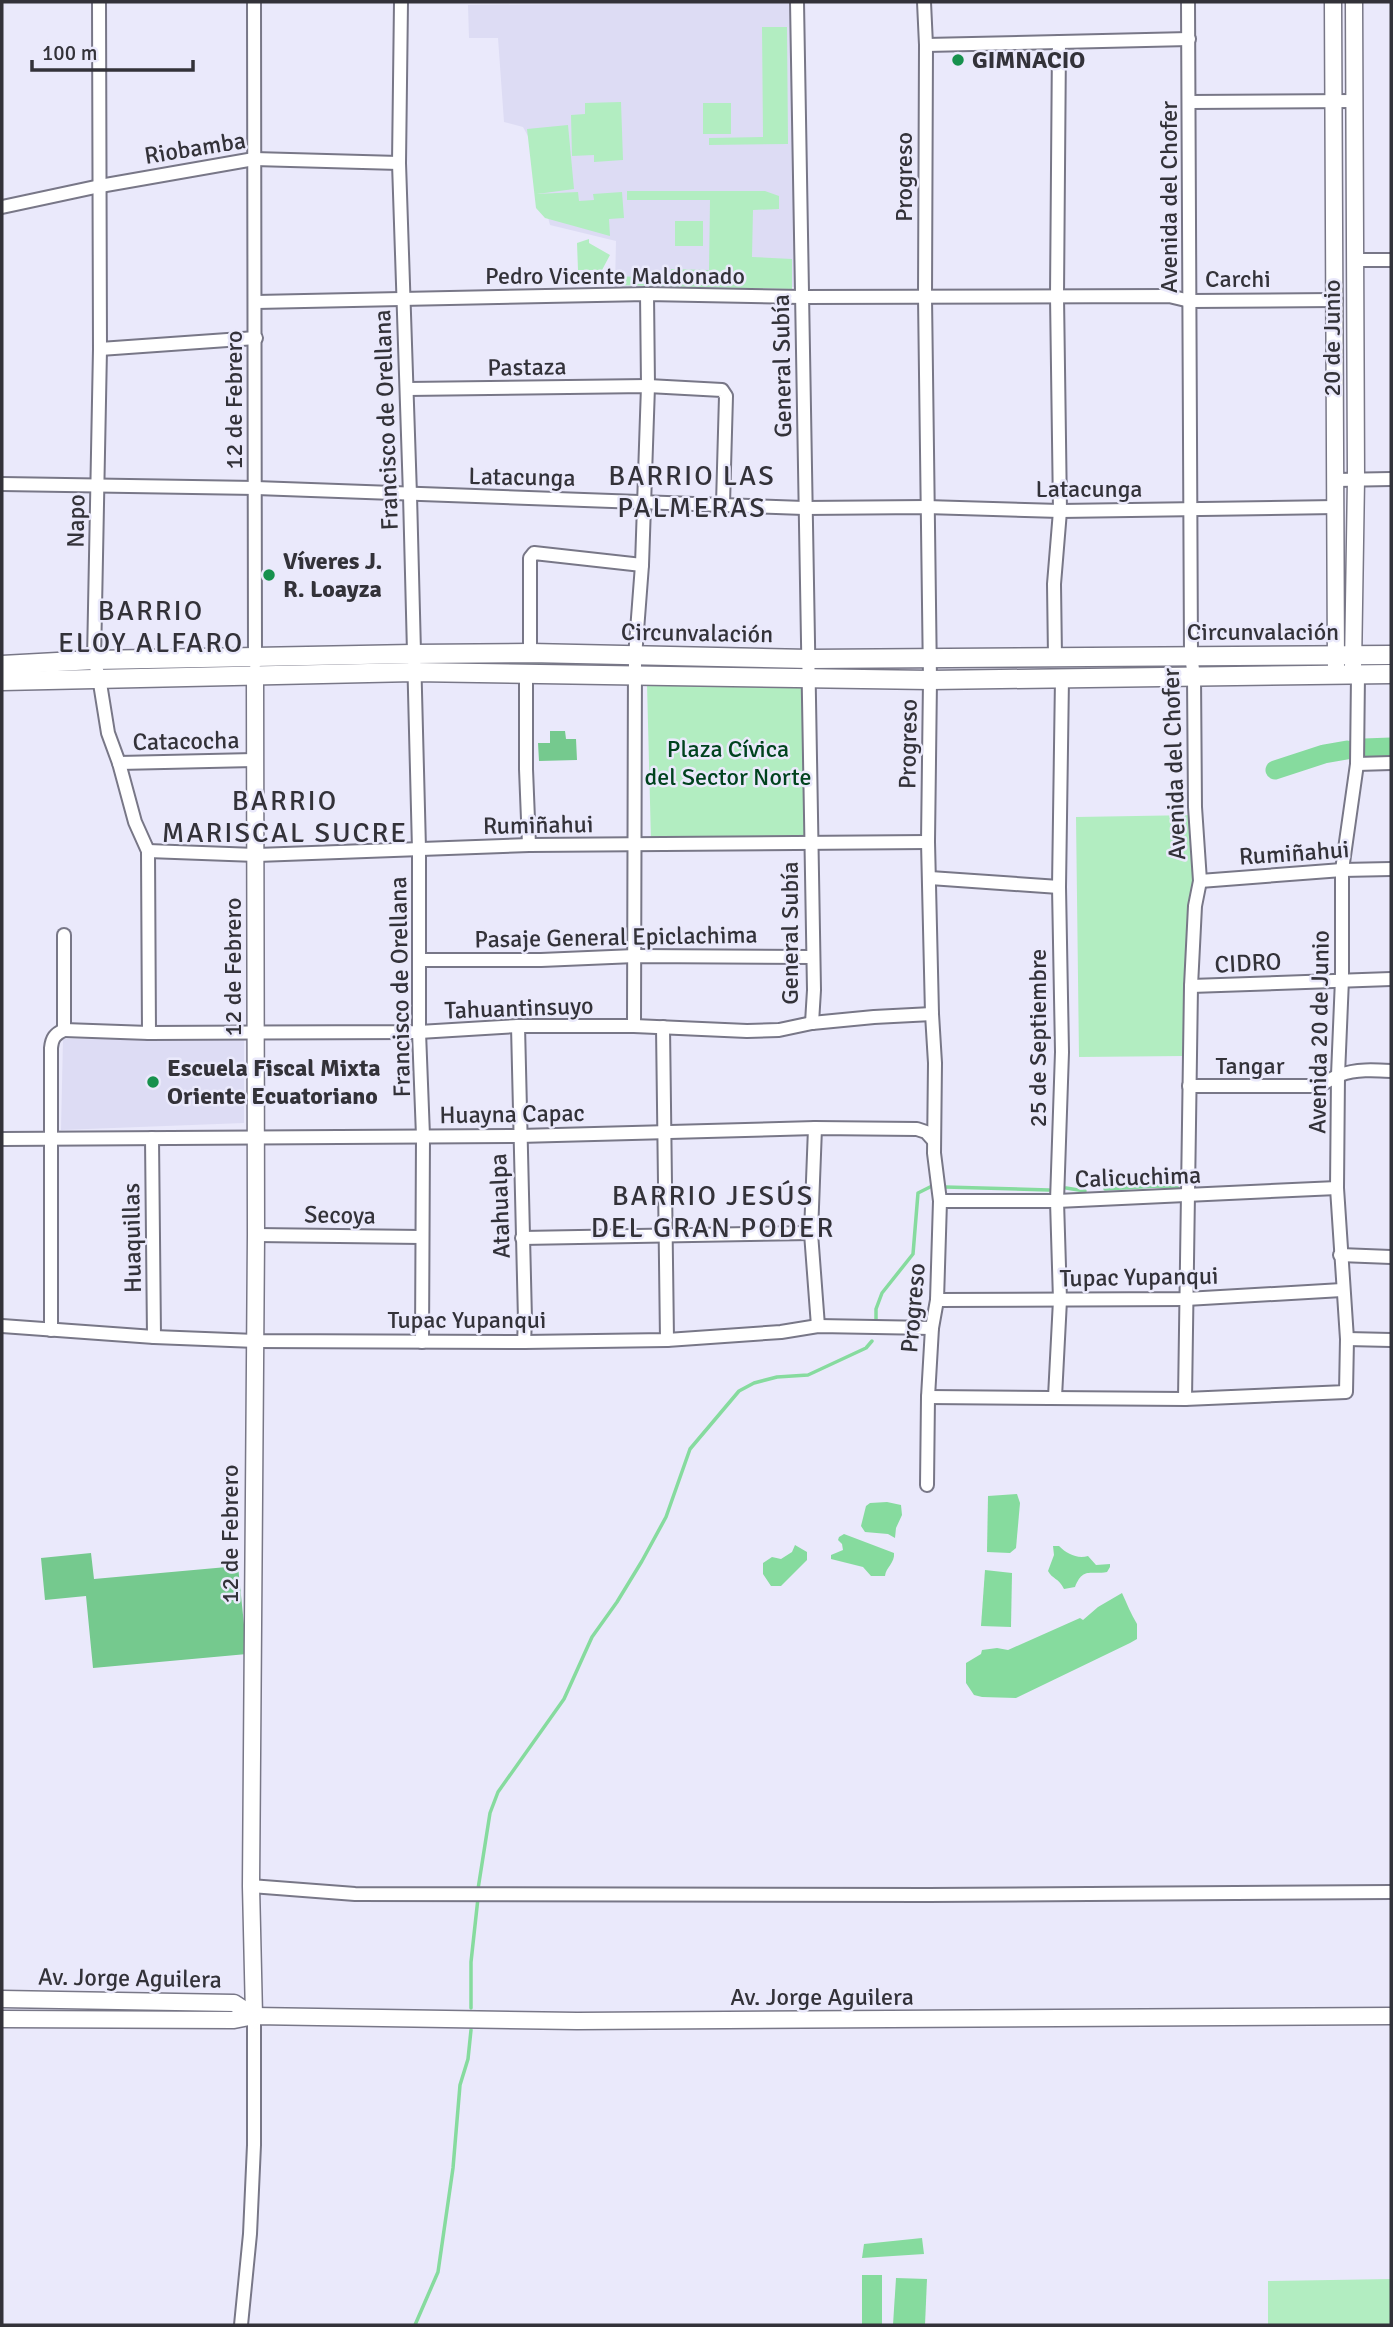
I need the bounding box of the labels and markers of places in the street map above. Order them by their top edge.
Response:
place label: GIMNACIO [972,45,1085,75]
marker: GIMNACIO [950,52,966,68]
place label: Víveres J. R. Loayza [283,546,382,604]
marker: Víveres J. R. Loayza [261,567,277,583]
place label: Escuela Fiscal Mixta Oriente Ecuatoriano [167,1053,381,1111]
marker: Escuela Fiscal Mixta Oriente Ecuatoriano [145,1074,161,1090]

